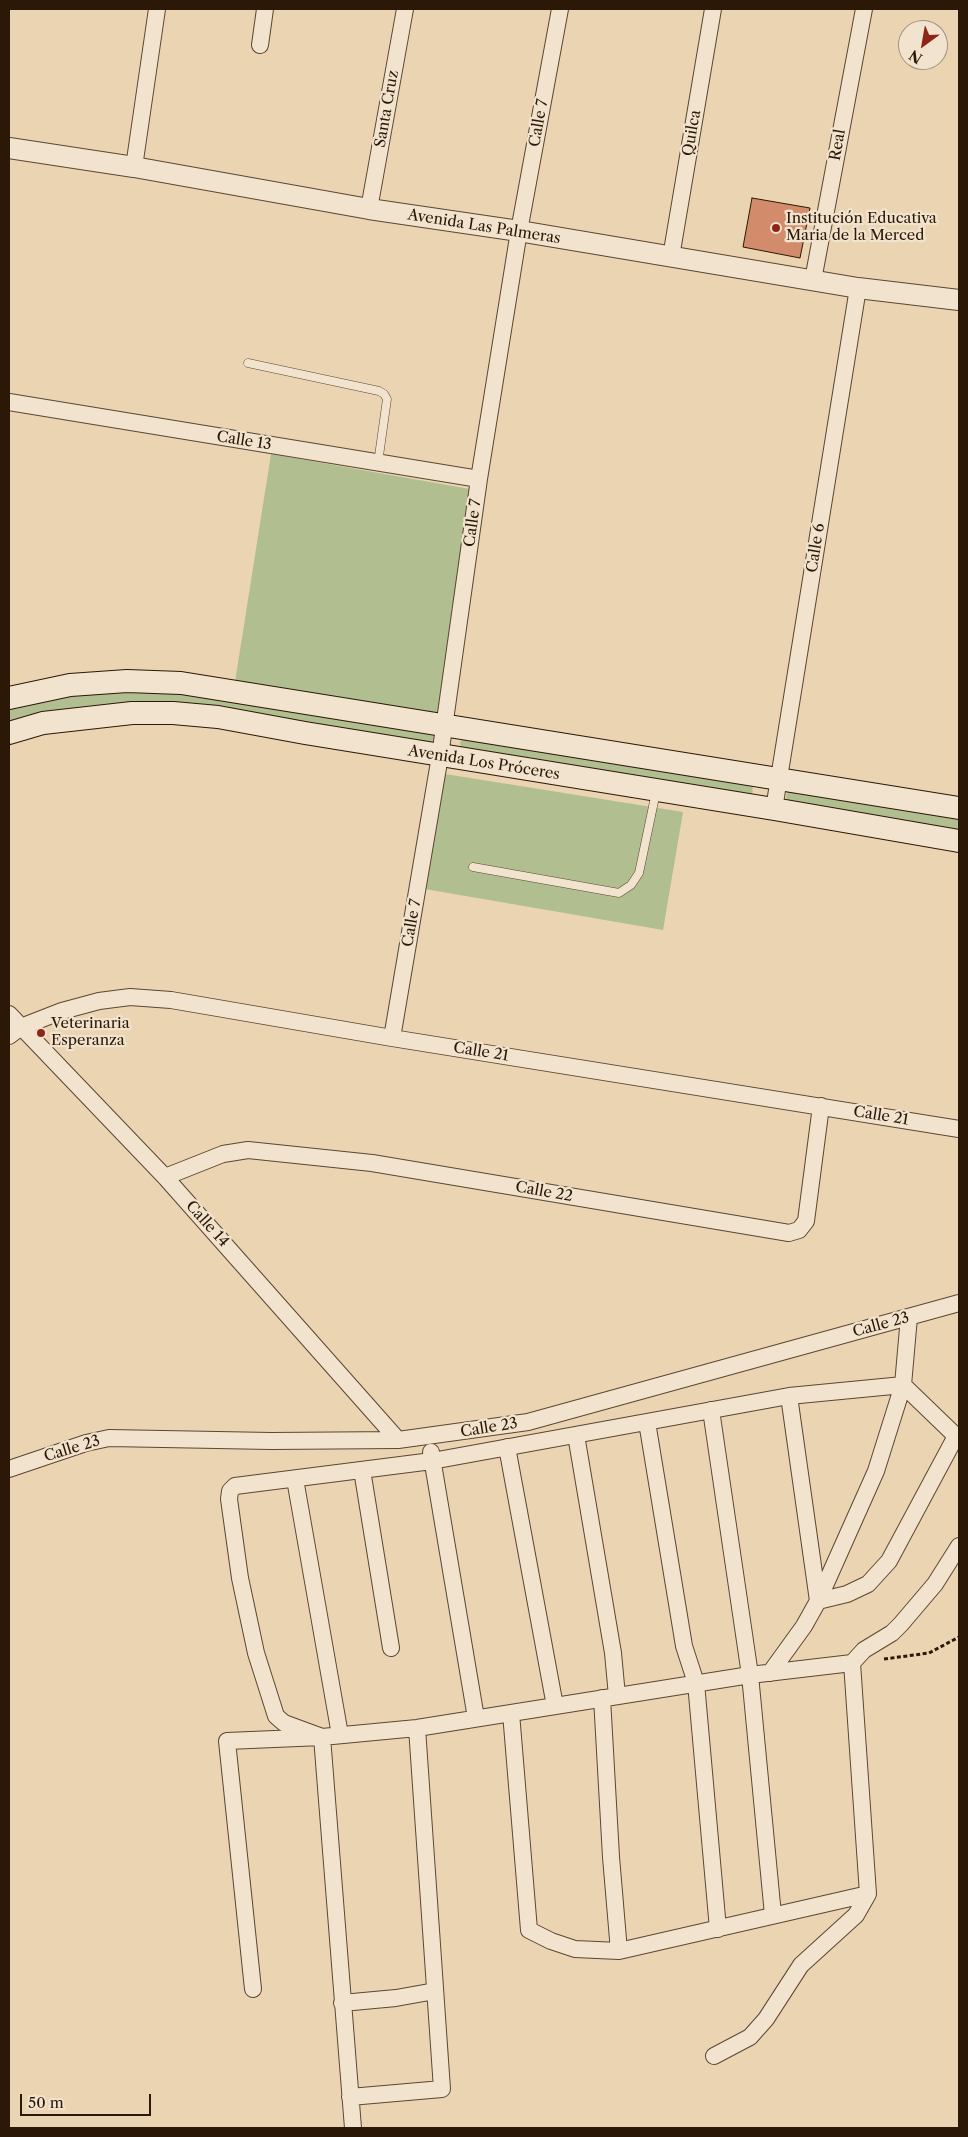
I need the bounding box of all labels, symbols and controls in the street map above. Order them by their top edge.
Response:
north arrow [898,20,948,70]
text: N [906,46,926,68]
street label: Santa Cruz [371,69,403,149]
street label: Calle 7 [526,98,552,148]
street label: Quilca [679,109,705,157]
street label: Real [826,128,850,162]
street label: Avenida Las Palmeras [406,206,562,248]
place label: Institución Educativa Maria de la Merced [786,210,937,245]
marker: Institución Educativa Maria de la Merced [770,222,782,234]
street label: Calle 13 [215,428,273,454]
street label: Calle 7 [461,498,485,548]
street label: Calle 6 [803,522,829,574]
street label: Avenida Los Próceres [407,742,561,784]
street label: Calle 7 [399,898,425,948]
place label: Veterinaria Esperanza [51,1015,130,1050]
marker: Veterinaria Esperanza [35,1027,47,1039]
street label: Calle 21 [452,1039,510,1065]
street label: Calle 21 [852,1103,910,1129]
street label: Calle 22 [514,1178,574,1206]
street label: Calle 14 [182,1197,232,1251]
street label: Calle 23 [851,1309,911,1341]
street label: Calle 23 [459,1415,519,1441]
street label: Calle 23 [42,1432,102,1466]
scale bar [22,2084,154,2116]
text: 50 m [28,2093,64,2112]

